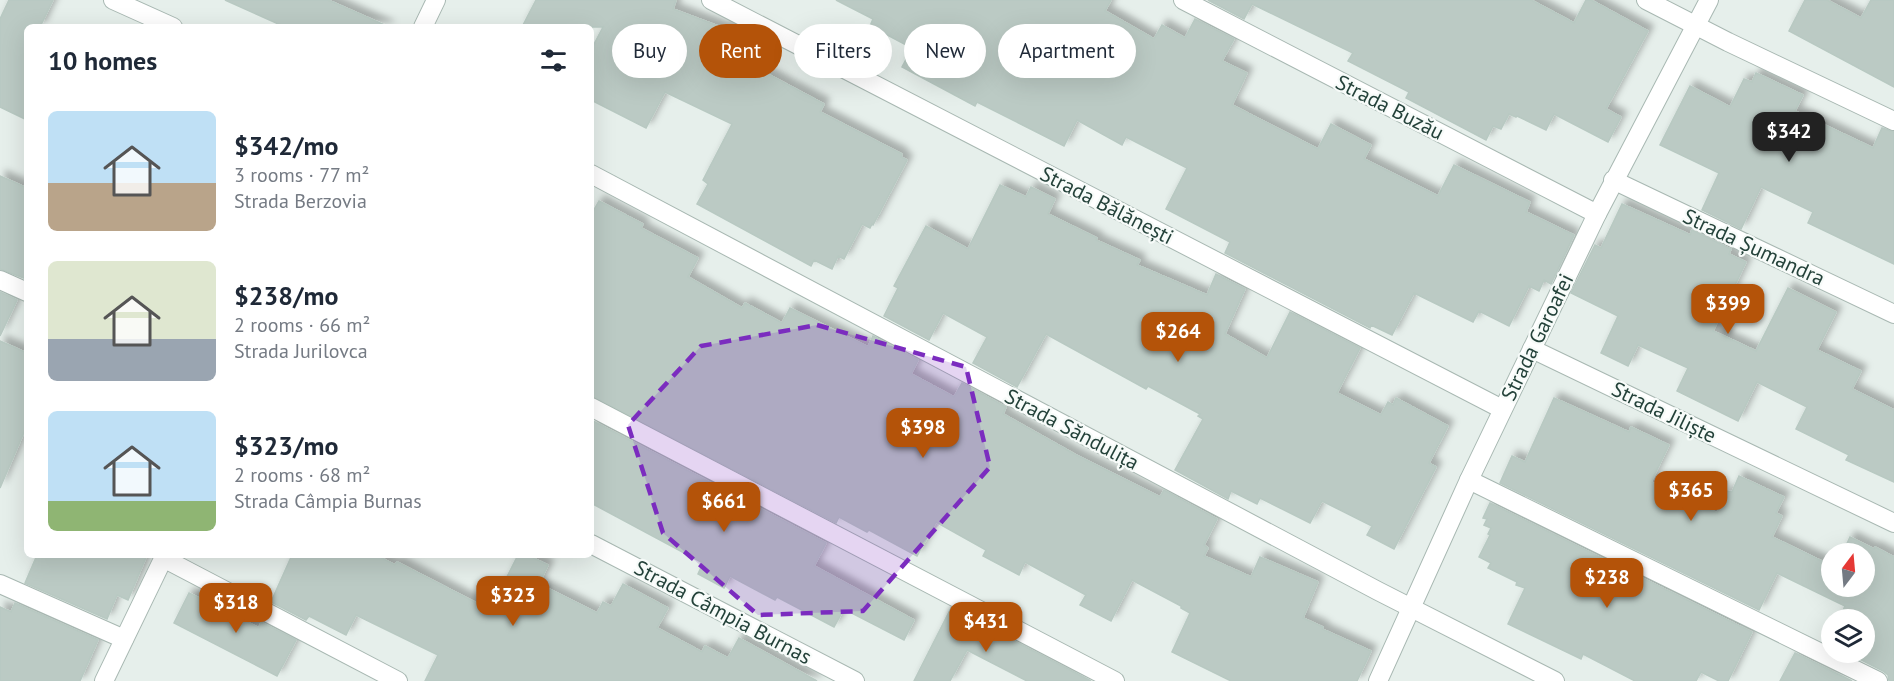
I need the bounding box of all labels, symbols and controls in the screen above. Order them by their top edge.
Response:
chip: Buy [612,24,687,78]
chip: Rent [699,24,782,78]
chip: Filters [794,24,892,78]
chip: New [904,24,986,78]
chip: Apartment [998,24,1136,78]
text: 10 homes [48,44,157,77]
icon: filters [537,44,570,77]
street label: Strada Buzău [1331,68,1449,146]
pin: $342 [1753,112,1825,163]
text: $342 [1766,118,1812,144]
text: $342/mo [234,129,338,162]
icon: home [96,135,168,207]
street label: Strada Bălănești [1036,160,1178,250]
text: 3 rooms · 77 m² [234,162,369,188]
text: Strada Berzovia [234,188,367,214]
street label: Strada Șumandra [1679,202,1829,292]
street label: Strada Garoafei [1495,269,1579,405]
text: $238/mo [234,279,338,312]
pin: $399 [1692,284,1764,335]
icon: home [96,285,168,357]
text: $399 [1705,290,1751,316]
text: 2 rooms · 66 m² [234,312,370,338]
pin: $264 [1142,312,1214,363]
text: $264 [1155,318,1201,344]
text: Strada Jurilovca [234,338,368,364]
street label: Strada Jiliște [1607,375,1721,449]
street label: Strada Săndulița [1000,382,1144,476]
pin: $398 [887,408,959,459]
text: $398 [900,414,946,440]
text: $323/mo [234,429,338,462]
icon: home [96,435,168,507]
text: 2 rooms · 68 m² [234,462,370,488]
pin: $365 [1655,471,1727,522]
text: $365 [1668,477,1714,503]
pin: $661 [688,482,760,533]
text: Strada Câmpia Burnas [234,488,422,514]
text: $661 [701,488,747,514]
north arrow [1821,543,1875,597]
map controls [1821,543,1875,663]
street label: Strada Câmpia Burnas [630,554,816,670]
pin: $238 [1571,558,1643,609]
text: $238 [1584,564,1630,590]
pin: $323 [477,576,549,627]
text: $323 [490,582,536,608]
pin: $318 [200,583,272,634]
text: $318 [213,589,259,615]
pin: $431 [950,602,1022,653]
text: $431 [963,608,1009,634]
button: layers [1821,609,1875,663]

